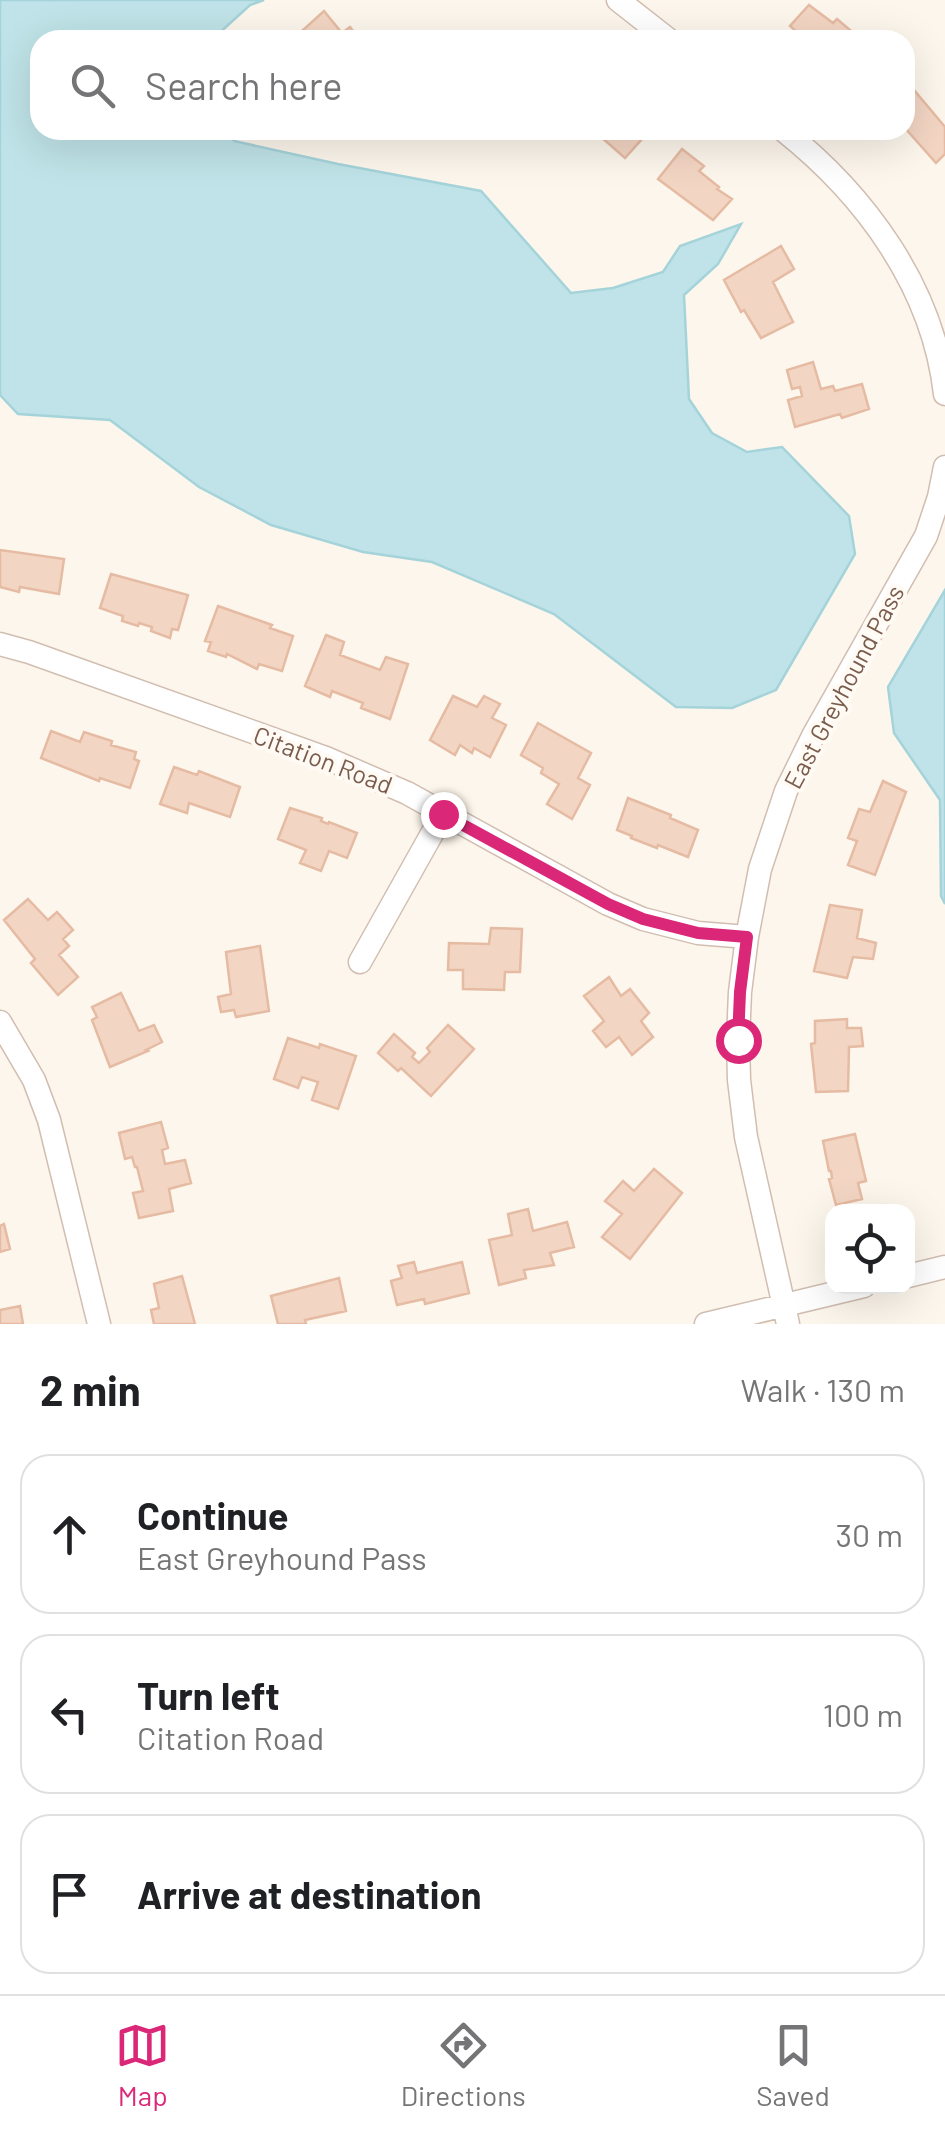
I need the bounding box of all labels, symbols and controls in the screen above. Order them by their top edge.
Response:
search box [30,30,915,140]
icon: search [65,58,120,113]
text: Search here [145,62,343,108]
street label: East Greyhound Pass [777,580,909,793]
street label: Citation Road [250,719,397,799]
route end [421,792,467,838]
route start [716,1018,762,1064]
map controls [825,1204,915,1294]
button: locate [825,1204,915,1294]
text: 2 min [40,1364,141,1414]
text: Walk · 130 m [741,1370,905,1408]
text: Continue [137,1492,288,1538]
icon: ahead [42,1507,97,1562]
text: 30 m [836,1515,903,1553]
text: East Greyhound Pass [137,1538,427,1576]
text: Turn left [137,1672,280,1718]
icon: left [42,1687,97,1742]
text: 100 m [823,1695,903,1733]
text: Citation Road [137,1718,324,1756]
icon: arrive [42,1867,97,1922]
text: Arrive at destination [137,1871,482,1917]
tab: Map [115,2018,170,2112]
tab: Directions [401,2018,526,2112]
tab: Saved [756,2018,830,2112]

